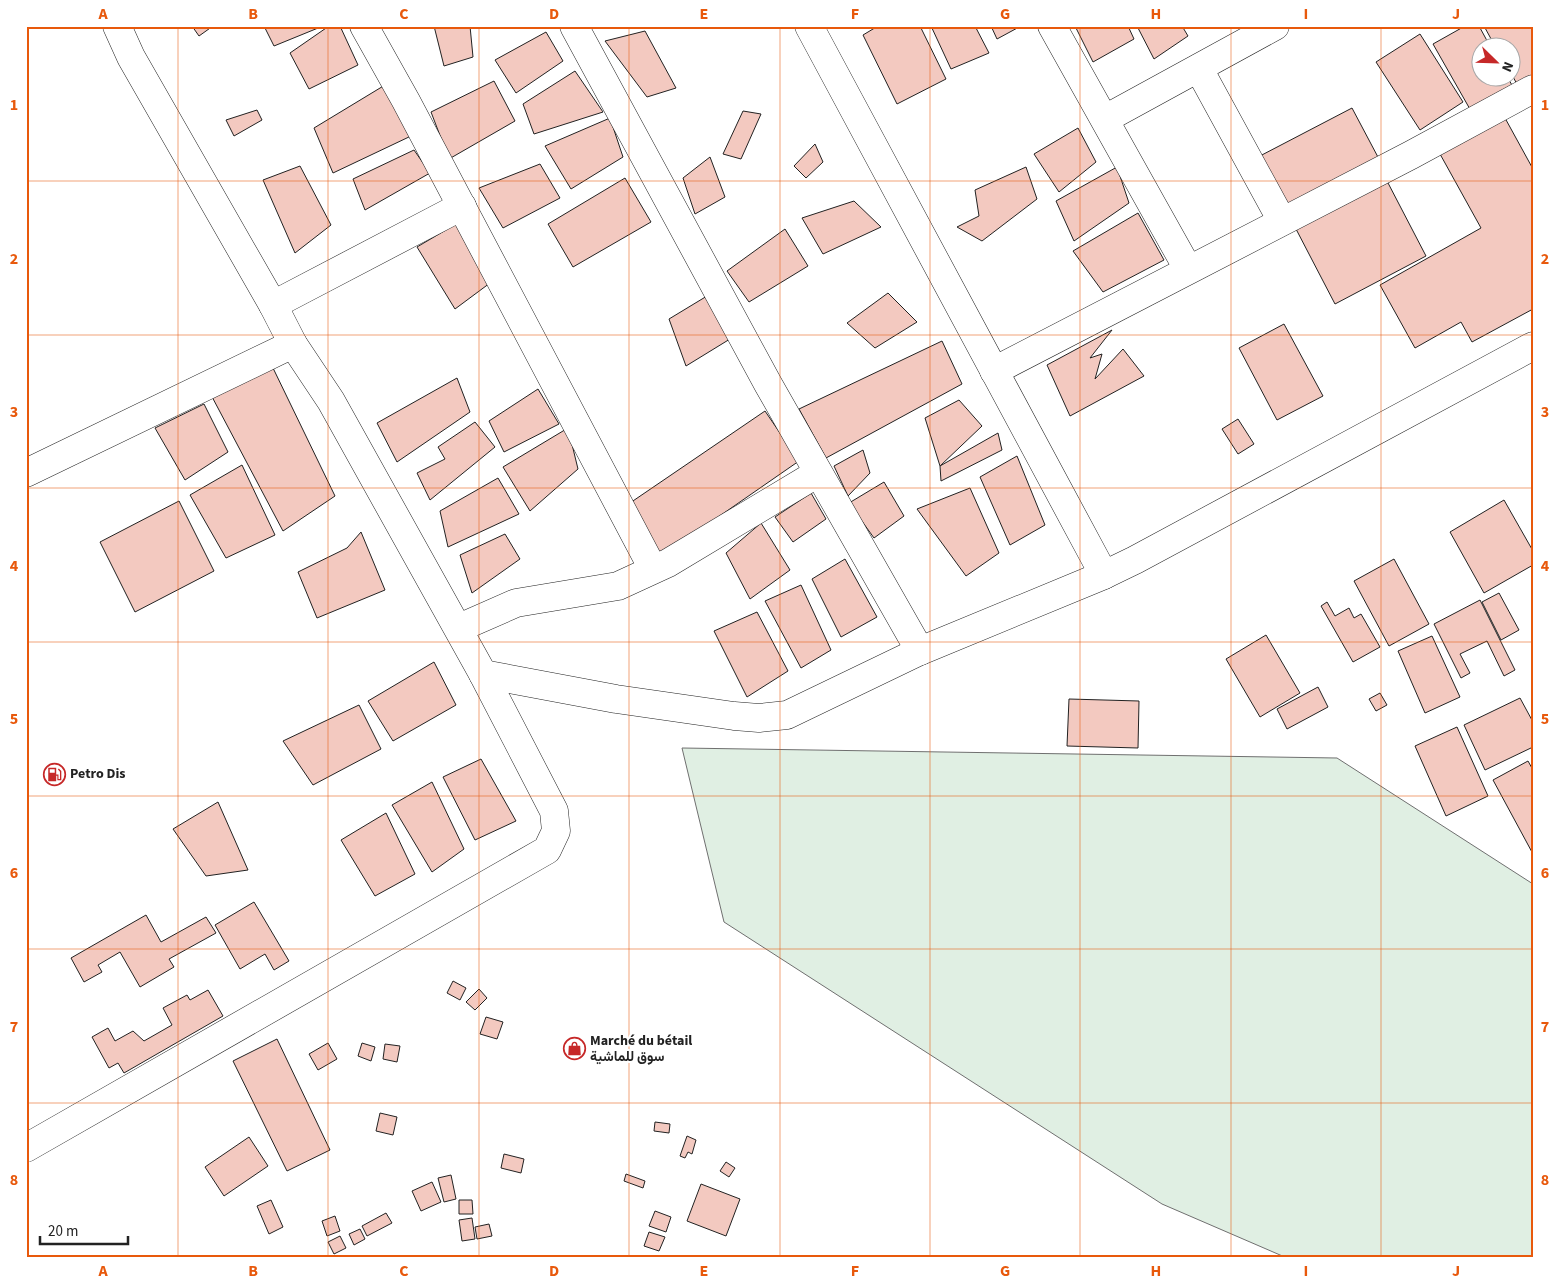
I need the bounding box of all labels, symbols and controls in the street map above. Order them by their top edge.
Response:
text: A [97,3,108,25]
text: B [248,3,258,25]
text: C [399,3,409,25]
text: D [549,3,559,25]
text: E [700,3,708,25]
text: F [851,3,859,25]
text: G [1000,3,1010,25]
text: H [1151,3,1161,25]
text: I [1304,3,1308,25]
text: J [1452,3,1460,25]
north arrow [1472,38,1522,88]
text: N [1496,58,1518,75]
text: 1 [10,94,18,116]
text: 1 [1541,94,1549,116]
text: 2 [10,248,18,270]
text: 2 [1541,248,1549,270]
text: 3 [10,401,18,423]
text: 3 [1541,401,1549,423]
text: 4 [10,555,19,577]
text: 4 [1541,555,1550,577]
text: 5 [10,708,18,730]
text: 5 [1541,708,1549,730]
fuel station icon: Petro Dis [42,762,66,786]
place label: Petro Dis [70,764,125,784]
text: 6 [10,862,18,884]
text: 6 [1541,862,1549,884]
text: 7 [10,1016,18,1038]
text: 7 [1541,1016,1549,1038]
place label: Marché du bétail سوق للماشية [590,1031,692,1067]
shop icon: Marché du bétail سوق للماشية [562,1037,586,1061]
text: 8 [10,1169,18,1191]
text: 8 [1541,1169,1549,1191]
scale bar [40,1214,128,1246]
text: 20 m [48,1221,78,1242]
text: A [97,1260,108,1282]
text: B [248,1260,258,1282]
text: C [399,1260,409,1282]
text: D [549,1260,559,1282]
text: E [700,1260,708,1282]
text: F [851,1260,859,1282]
text: G [1000,1260,1010,1282]
text: H [1151,1260,1161,1282]
text: I [1304,1260,1308,1282]
text: J [1452,1260,1460,1282]

